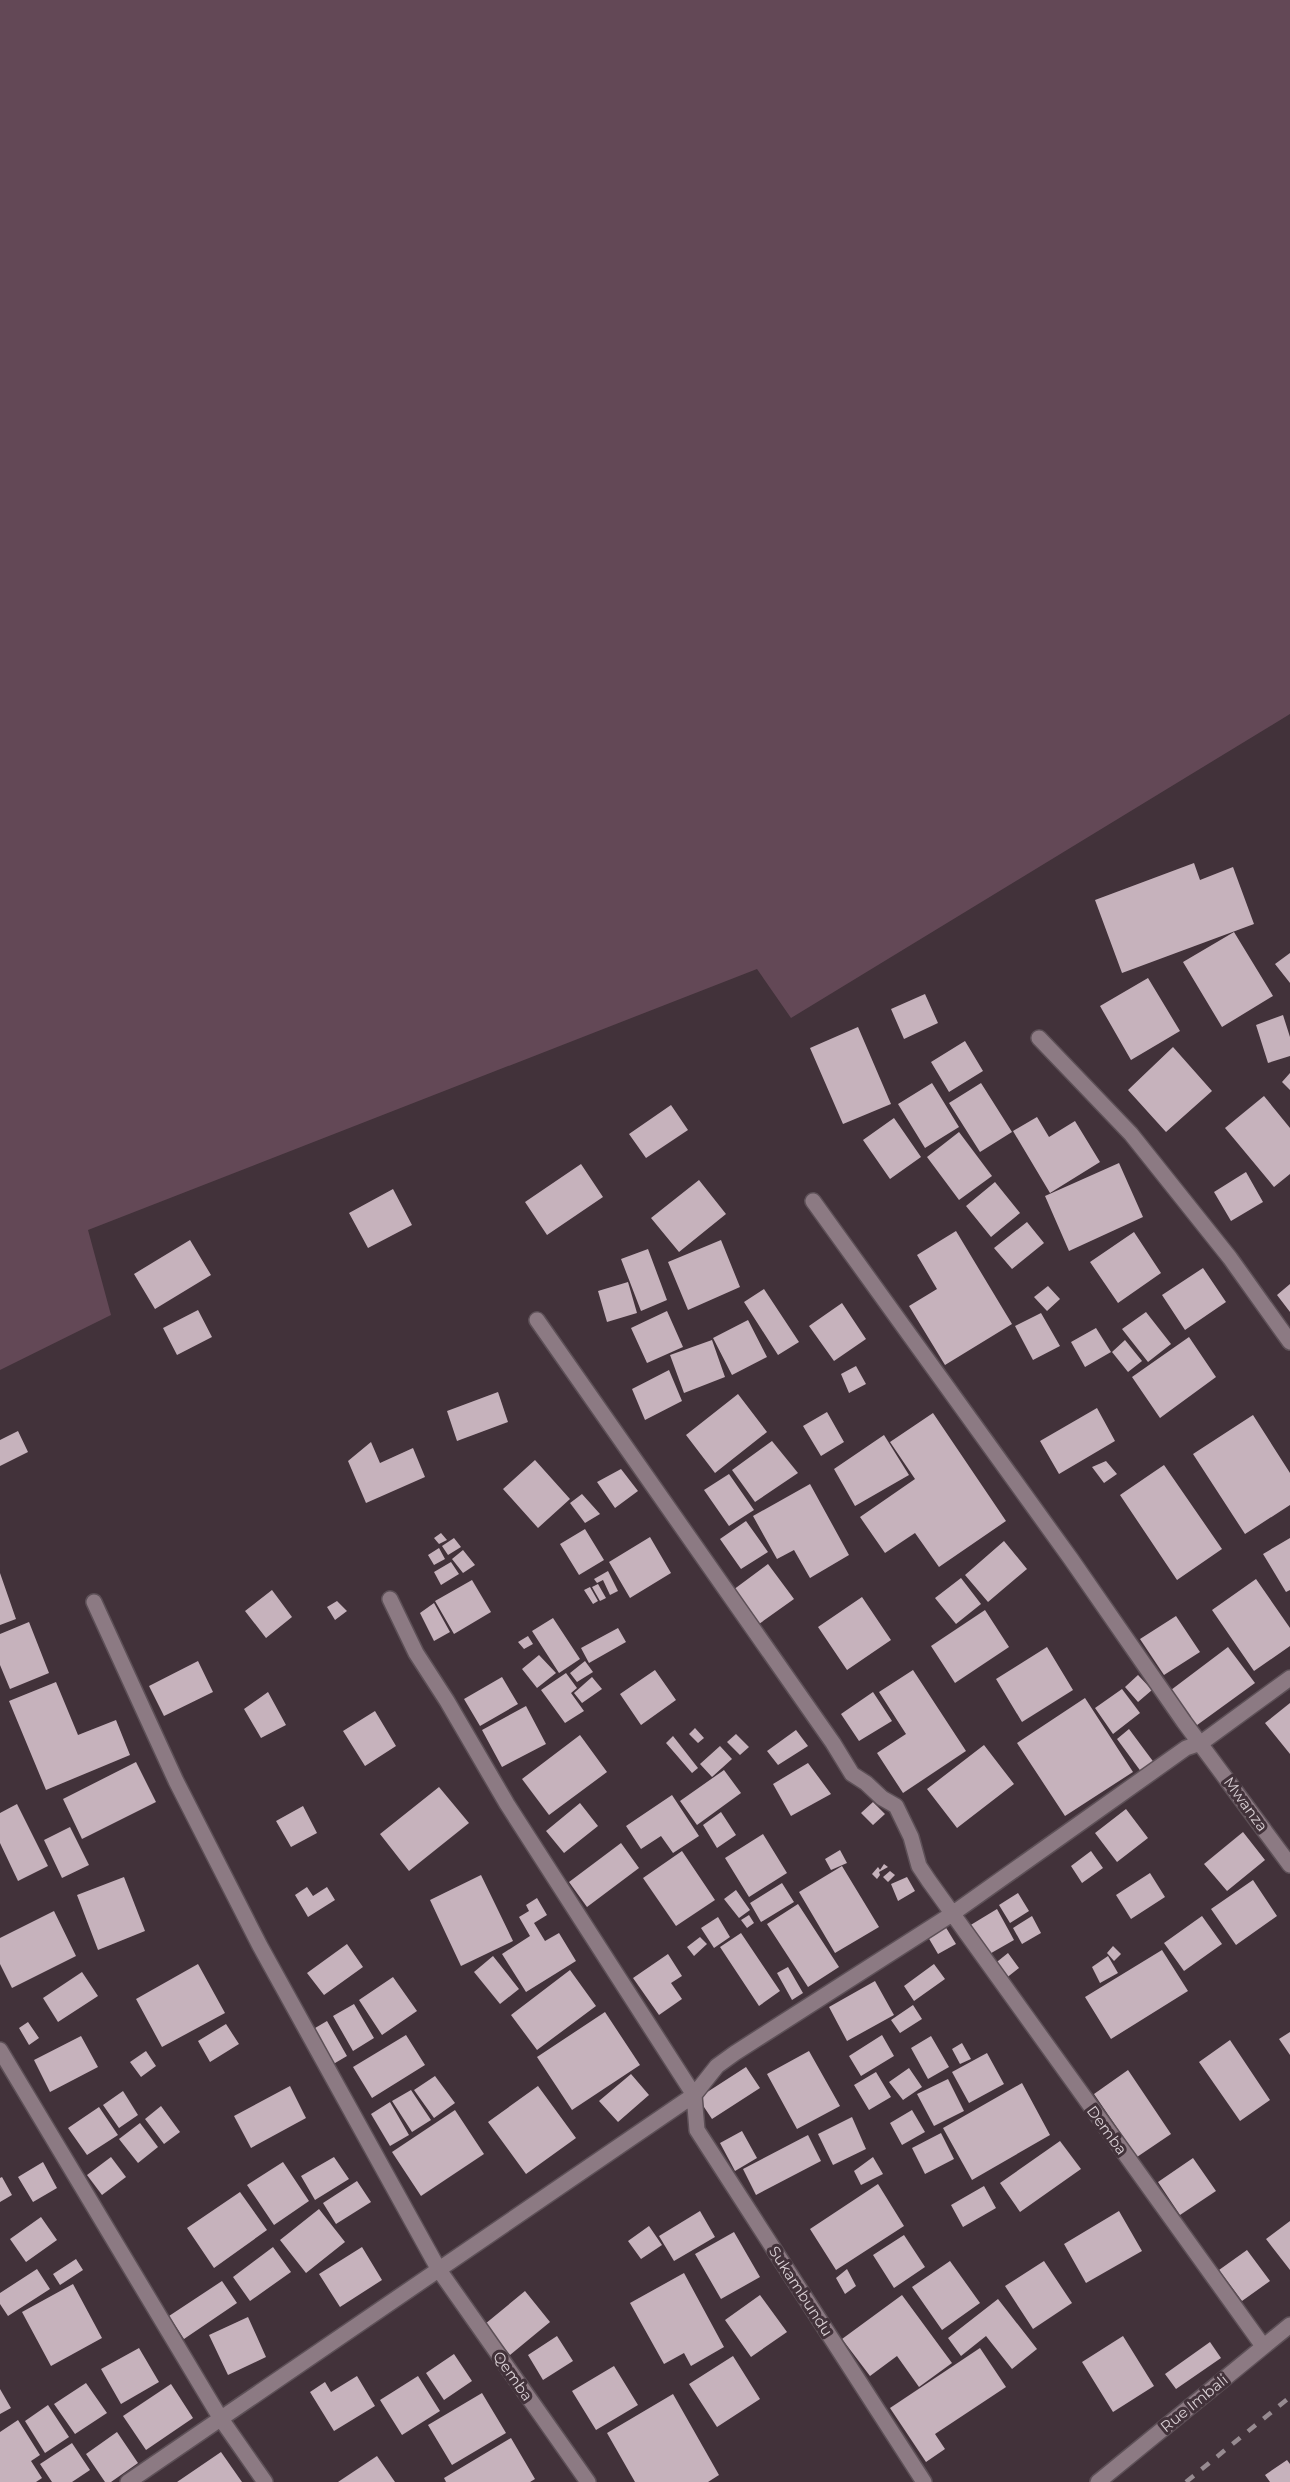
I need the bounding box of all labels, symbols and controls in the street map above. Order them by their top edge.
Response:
street label: Mwanza [1220,1773,1272,1835]
street label: Demba [1083,2102,1131,2158]
street label: Sukambundu [765,2242,837,2340]
street label: Qemba [489,2347,537,2405]
street label: Rue Imbali [1156,2370,1232,2436]

